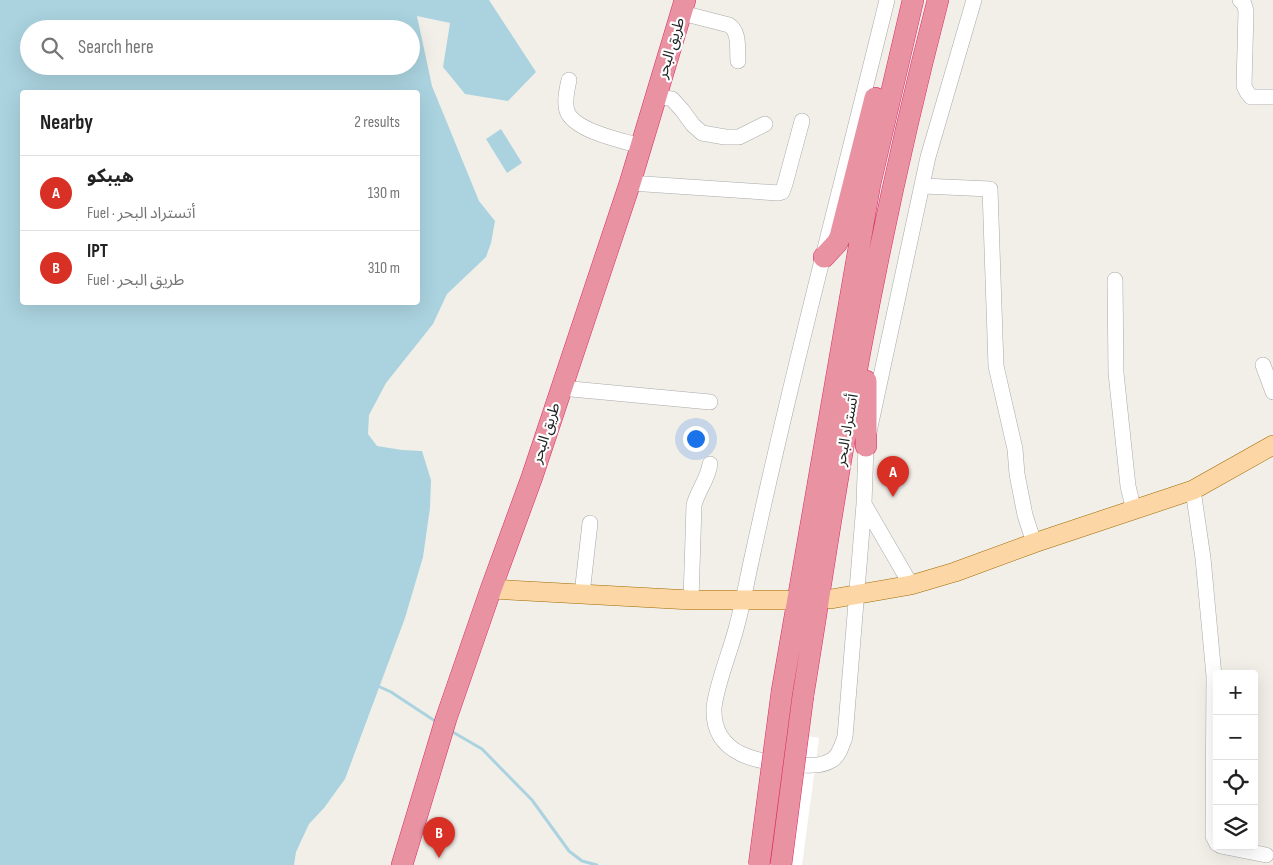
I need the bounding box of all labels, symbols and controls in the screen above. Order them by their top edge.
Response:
street label: طريق البحر [652,15,689,82]
search box [20,20,420,75]
icon: search [38,34,66,62]
text: Search here [78,36,154,59]
text: Nearby [40,110,93,135]
text: 2 results [354,113,400,132]
text: هيبكو [87,165,134,188]
text: A [52,184,60,203]
text: 130 m [368,184,400,203]
text: Fuel · أتستراد البحر [87,204,195,223]
text: IPT [87,240,108,263]
text: B [52,259,60,278]
text: 310 m [368,259,400,278]
text: Fuel · طريق البحر [87,271,184,290]
street label: أتستراد البحر [831,392,863,469]
street label: طريق البحر [527,400,565,467]
your location [683,426,709,452]
pin: A [877,456,909,497]
map controls [1213,670,1258,850]
button: + [1213,670,1258,715]
button: − [1213,715,1258,760]
button: locate [1213,760,1258,805]
button: layers [1213,805,1258,850]
pin: B [423,817,455,858]

